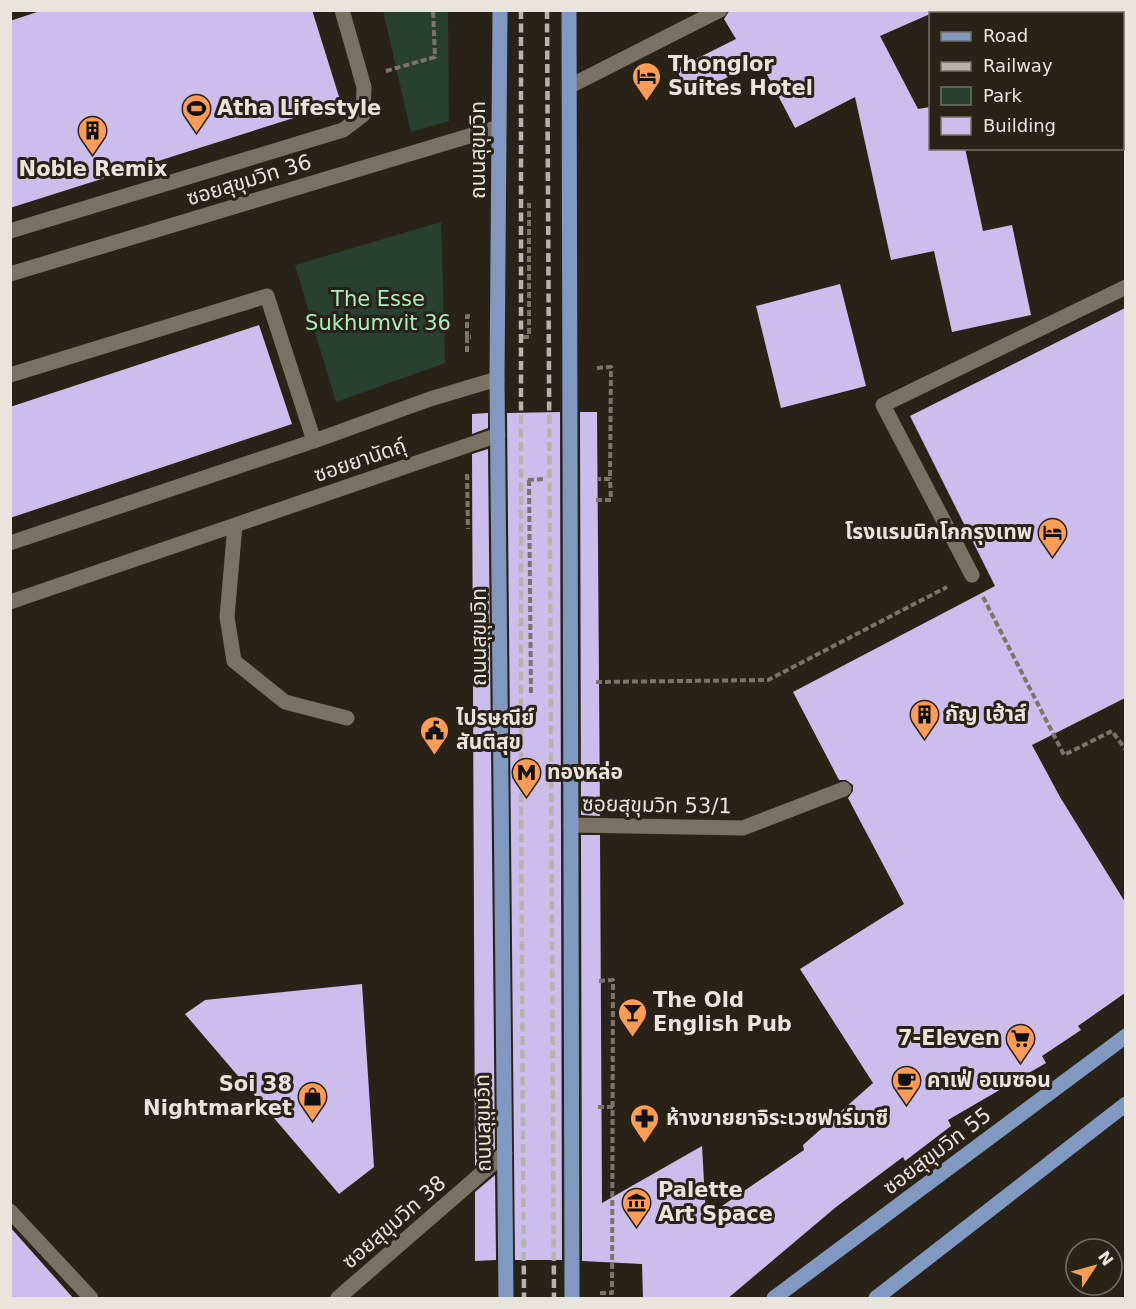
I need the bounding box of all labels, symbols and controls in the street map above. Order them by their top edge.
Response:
legend [929,12,1124,150]
text: Road [983,25,1028,46]
place label: Thonglor Suites Hotel [668,52,813,100]
text: Railway [983,55,1053,76]
hotel icon: Thonglor Suites Hotel [631,60,663,102]
text: Park [983,85,1022,106]
sports icon: Atha Lifestyle [180,92,212,134]
place label: Atha Lifestyle [217,96,381,120]
street label: ถนนสุขุมวิท [466,101,491,199]
building icon: Noble Remix [77,114,109,156]
text: Building [983,115,1056,136]
street label: ซอยสุขุมวิท 36 [184,150,315,211]
place label: Noble Remix [19,157,168,181]
park label: The Esse Sukhumvit 36 [305,287,451,335]
street label: ซอยยานัดถุ์ [311,433,409,488]
hotel icon: โรงแรมนิกโกกรุงเทพ [1037,516,1069,558]
place label: โรงแรมนิกโกกรุงเทพ [845,520,1032,545]
street label: ถนนสุขุมวิท [467,588,492,686]
building icon: กัญ เฮ้าส์ [908,698,940,740]
place label: กัญ เฮ้าส์ [945,702,1027,726]
place label: ไปรษณีย์ สันติสุข [456,706,534,755]
public building icon: ไปรษณีย์ สันติสุข [419,714,451,756]
metro station icon: ทองหล่อ [510,756,542,798]
place label: ทองหล่อ [547,760,623,784]
street label: ซอยสุขุมวิท 53/1 [582,792,732,819]
place label: The Old English Pub [653,988,792,1036]
bar icon: The Old English Pub [616,996,648,1038]
supermarket icon: 7-Eleven [1005,1022,1037,1064]
place label: 7-Eleven [898,1026,1000,1050]
cafe icon: คาเฟ่ อเมซอน [890,1064,922,1106]
place label: คาเฟ่ อเมซอน [927,1068,1051,1092]
place label: Soi 38 Nightmarket [143,1072,292,1120]
street label: ถนนสุขุมวิท [470,1074,497,1172]
shop icon: Soi 38 Nightmarket [297,1080,329,1122]
pharmacy icon: ห้างขายยาจิระเวชฟาร์มาซี [629,1102,661,1144]
street label: ซอยสุขุมวิท 55 [878,1103,996,1200]
place label: ห้างขายยาจิระเวชฟาร์มาซี [666,1106,888,1130]
street label: ซอยสุขุมวิท 38 [337,1171,451,1274]
place label: Palette Art Space [658,1178,773,1226]
museum icon: Palette Art Space [621,1186,653,1228]
north arrow [1064,1237,1124,1297]
text: N [1094,1247,1117,1269]

